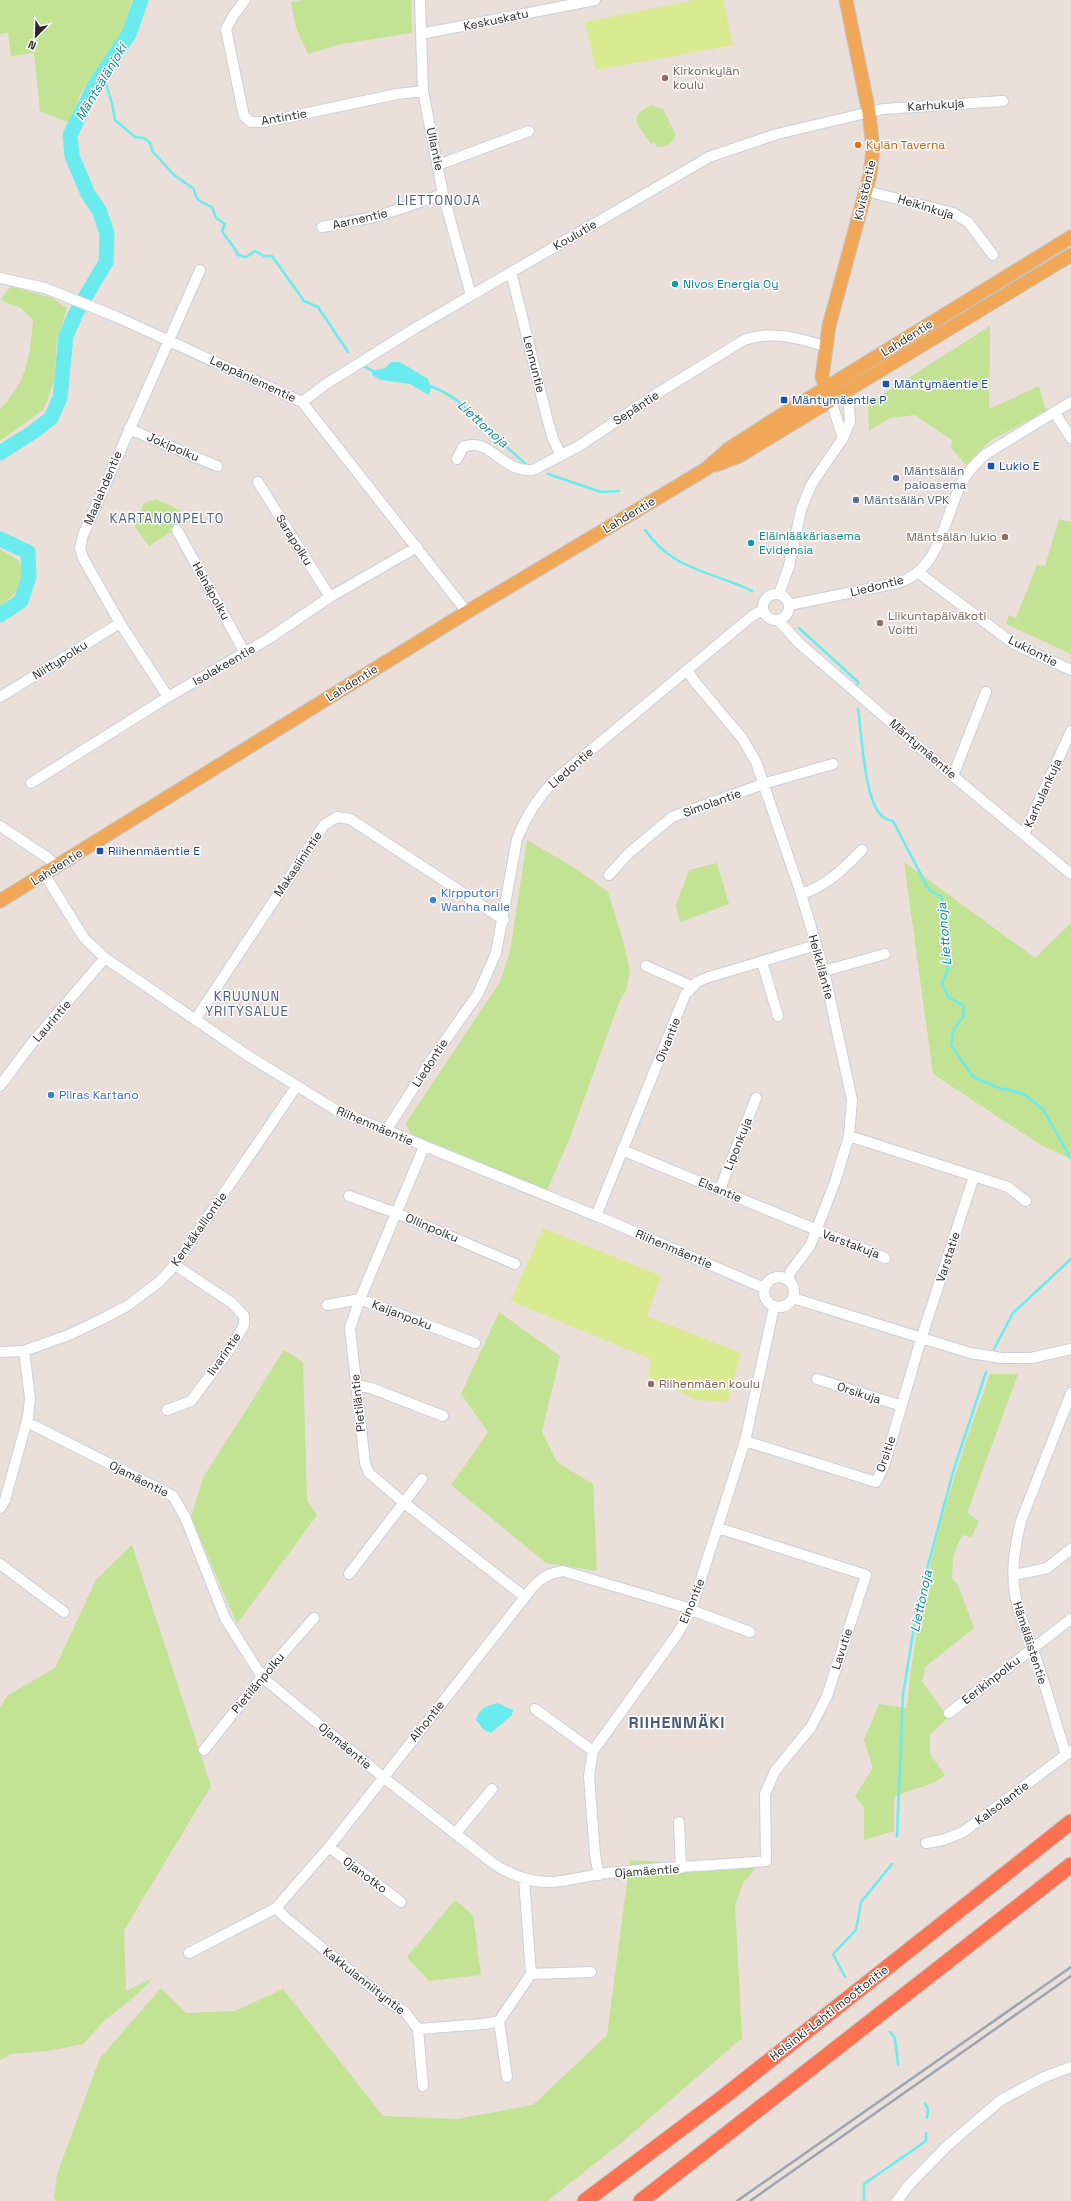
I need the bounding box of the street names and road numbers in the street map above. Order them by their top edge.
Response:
street label: Keskuskatu [462,5,530,35]
street label: Karhukuja [907,95,965,115]
street label: Antintie [260,105,308,129]
street label: Ullantie [423,126,447,172]
street label: Kivistöntie [850,158,880,222]
street label: Heikinkuja [896,191,956,223]
street label: Aarnentie [331,205,389,233]
street label: Koulutie [550,216,600,254]
street label: Lahdentie [878,316,936,360]
street label: Lennuntie [519,334,549,394]
street label: Leppäniementie [207,352,299,406]
street label: Sepäntie [610,387,662,429]
street label: Jokipolku [144,429,202,465]
street label: Maalahdentie [80,449,126,527]
street label: Lahdentie [600,493,658,537]
street label: Sarapolku [272,511,316,569]
street label: Heinäpolku [188,559,234,623]
street label: Liedontie [849,572,905,600]
street label: Lukiontie [1006,632,1060,670]
street label: Niittypolku [29,637,91,683]
street label: Isolakeentie [190,641,258,689]
street label: Lahdentie [323,661,381,705]
street label: Mäntymäentie [886,715,960,783]
street label: Liedontie [545,744,597,792]
street label: Karhulankuja [1021,756,1065,830]
street label: Simolantie [681,785,743,821]
street label: Makasiinintie [270,828,326,900]
street label: Lahdentie [28,845,86,889]
street label: Heikkiläntie [805,933,837,1001]
street label: Laurintie [29,997,75,1045]
street label: Oivantie [652,1015,684,1065]
street label: Liedontie [408,1036,452,1090]
street label: Riihenmäentie [334,1103,416,1149]
street label: Liponkuja [720,1115,756,1173]
street label: Elsantie [696,1174,744,1206]
street label: Kenkäkalliontie [168,1189,230,1269]
street label: Ollinpolku [403,1210,461,1246]
street label: Riihenmäentie [633,1226,715,1272]
street label: Varstakuja [820,1226,882,1262]
street label: Varstatie [932,1230,964,1284]
street label: Kaijanpoku [370,1296,434,1334]
street label: Iivarintie [203,1329,245,1379]
street label: Pietiläntie [347,1373,369,1433]
street label: Orsikuja [835,1378,883,1408]
street label: Orsitie [872,1434,900,1474]
street label: Ojamäentie [106,1457,172,1501]
street label: Einontie [676,1576,708,1626]
street label: Hämäläistentie [1009,1600,1051,1686]
street label: Lavutie [828,1626,856,1672]
street label: Pietilänpolku [228,1649,288,1717]
street label: Eerikinpolku [959,1652,1023,1708]
street label: Alhontie [406,1697,448,1745]
street label: Ojamäentie [315,1719,375,1773]
street label: Kalsolantie [972,1778,1032,1828]
street label: Ojanotko [340,1853,390,1897]
street label: Ojamäentie [614,1861,680,1881]
street label: Kakkulanniityntie [319,1944,409,2018]
street label: Helsinki-Lahti moottoritie [766,1962,892,2064]

